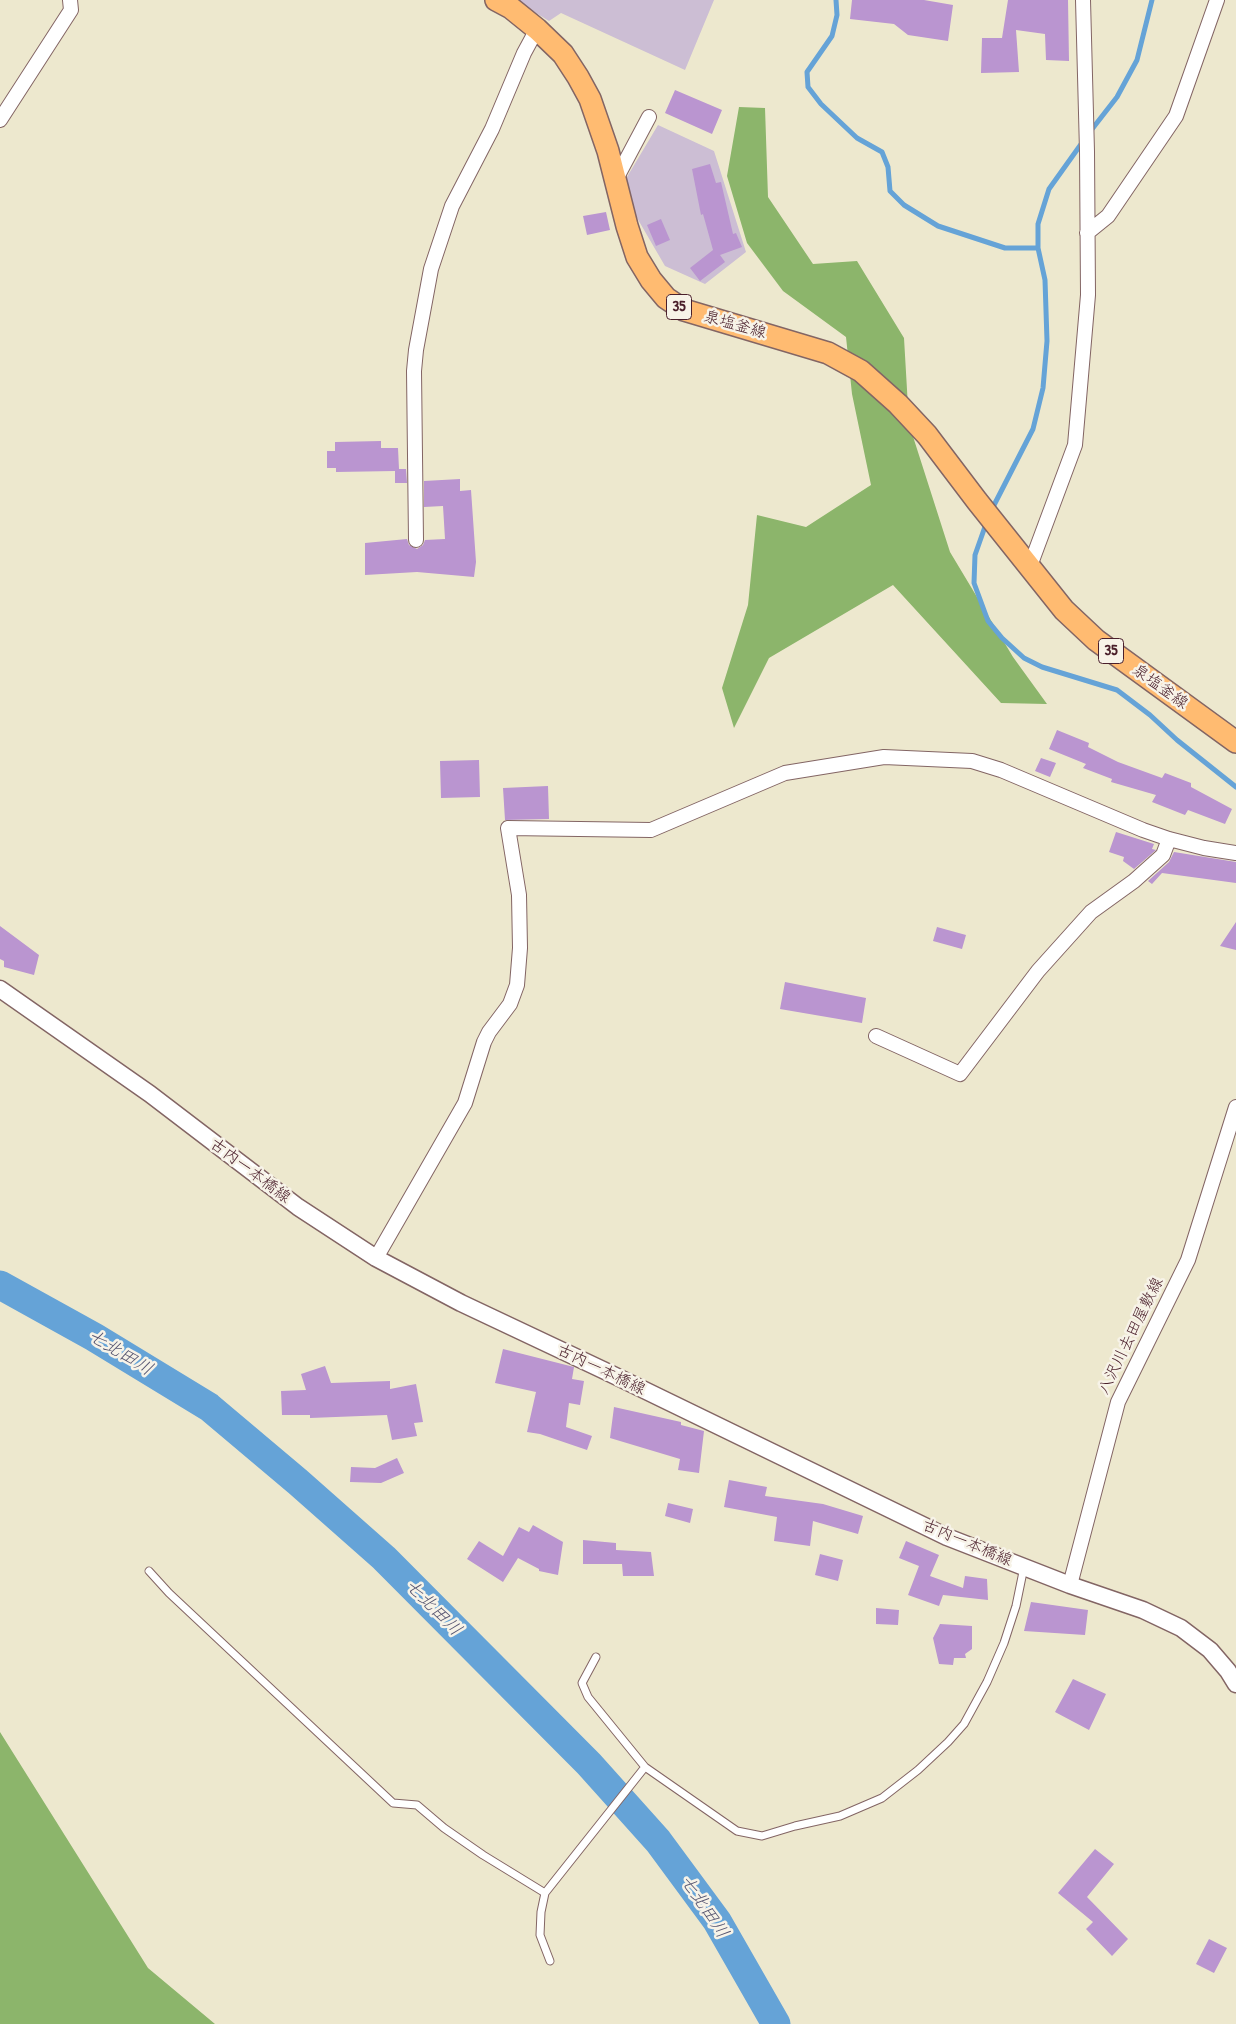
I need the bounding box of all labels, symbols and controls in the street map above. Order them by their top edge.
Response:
road number: 35 [666,294,692,320]
street label: 泉塩釜線 [702,307,768,343]
road number: 35 [1098,638,1124,664]
street label: 泉塩釜線 [1128,660,1192,714]
street label: 古内一本橋線 [206,1134,294,1208]
street label: 八沢川去田屋敷線 [1094,1274,1168,1398]
water label: 七北田川 [84,1325,156,1381]
street label: 古内一本橋線 [554,1340,648,1400]
street label: 古内一本橋線 [919,1515,1015,1571]
water label: 七北田川 [400,1575,466,1641]
water label: 七北田川 [675,1871,733,1943]

